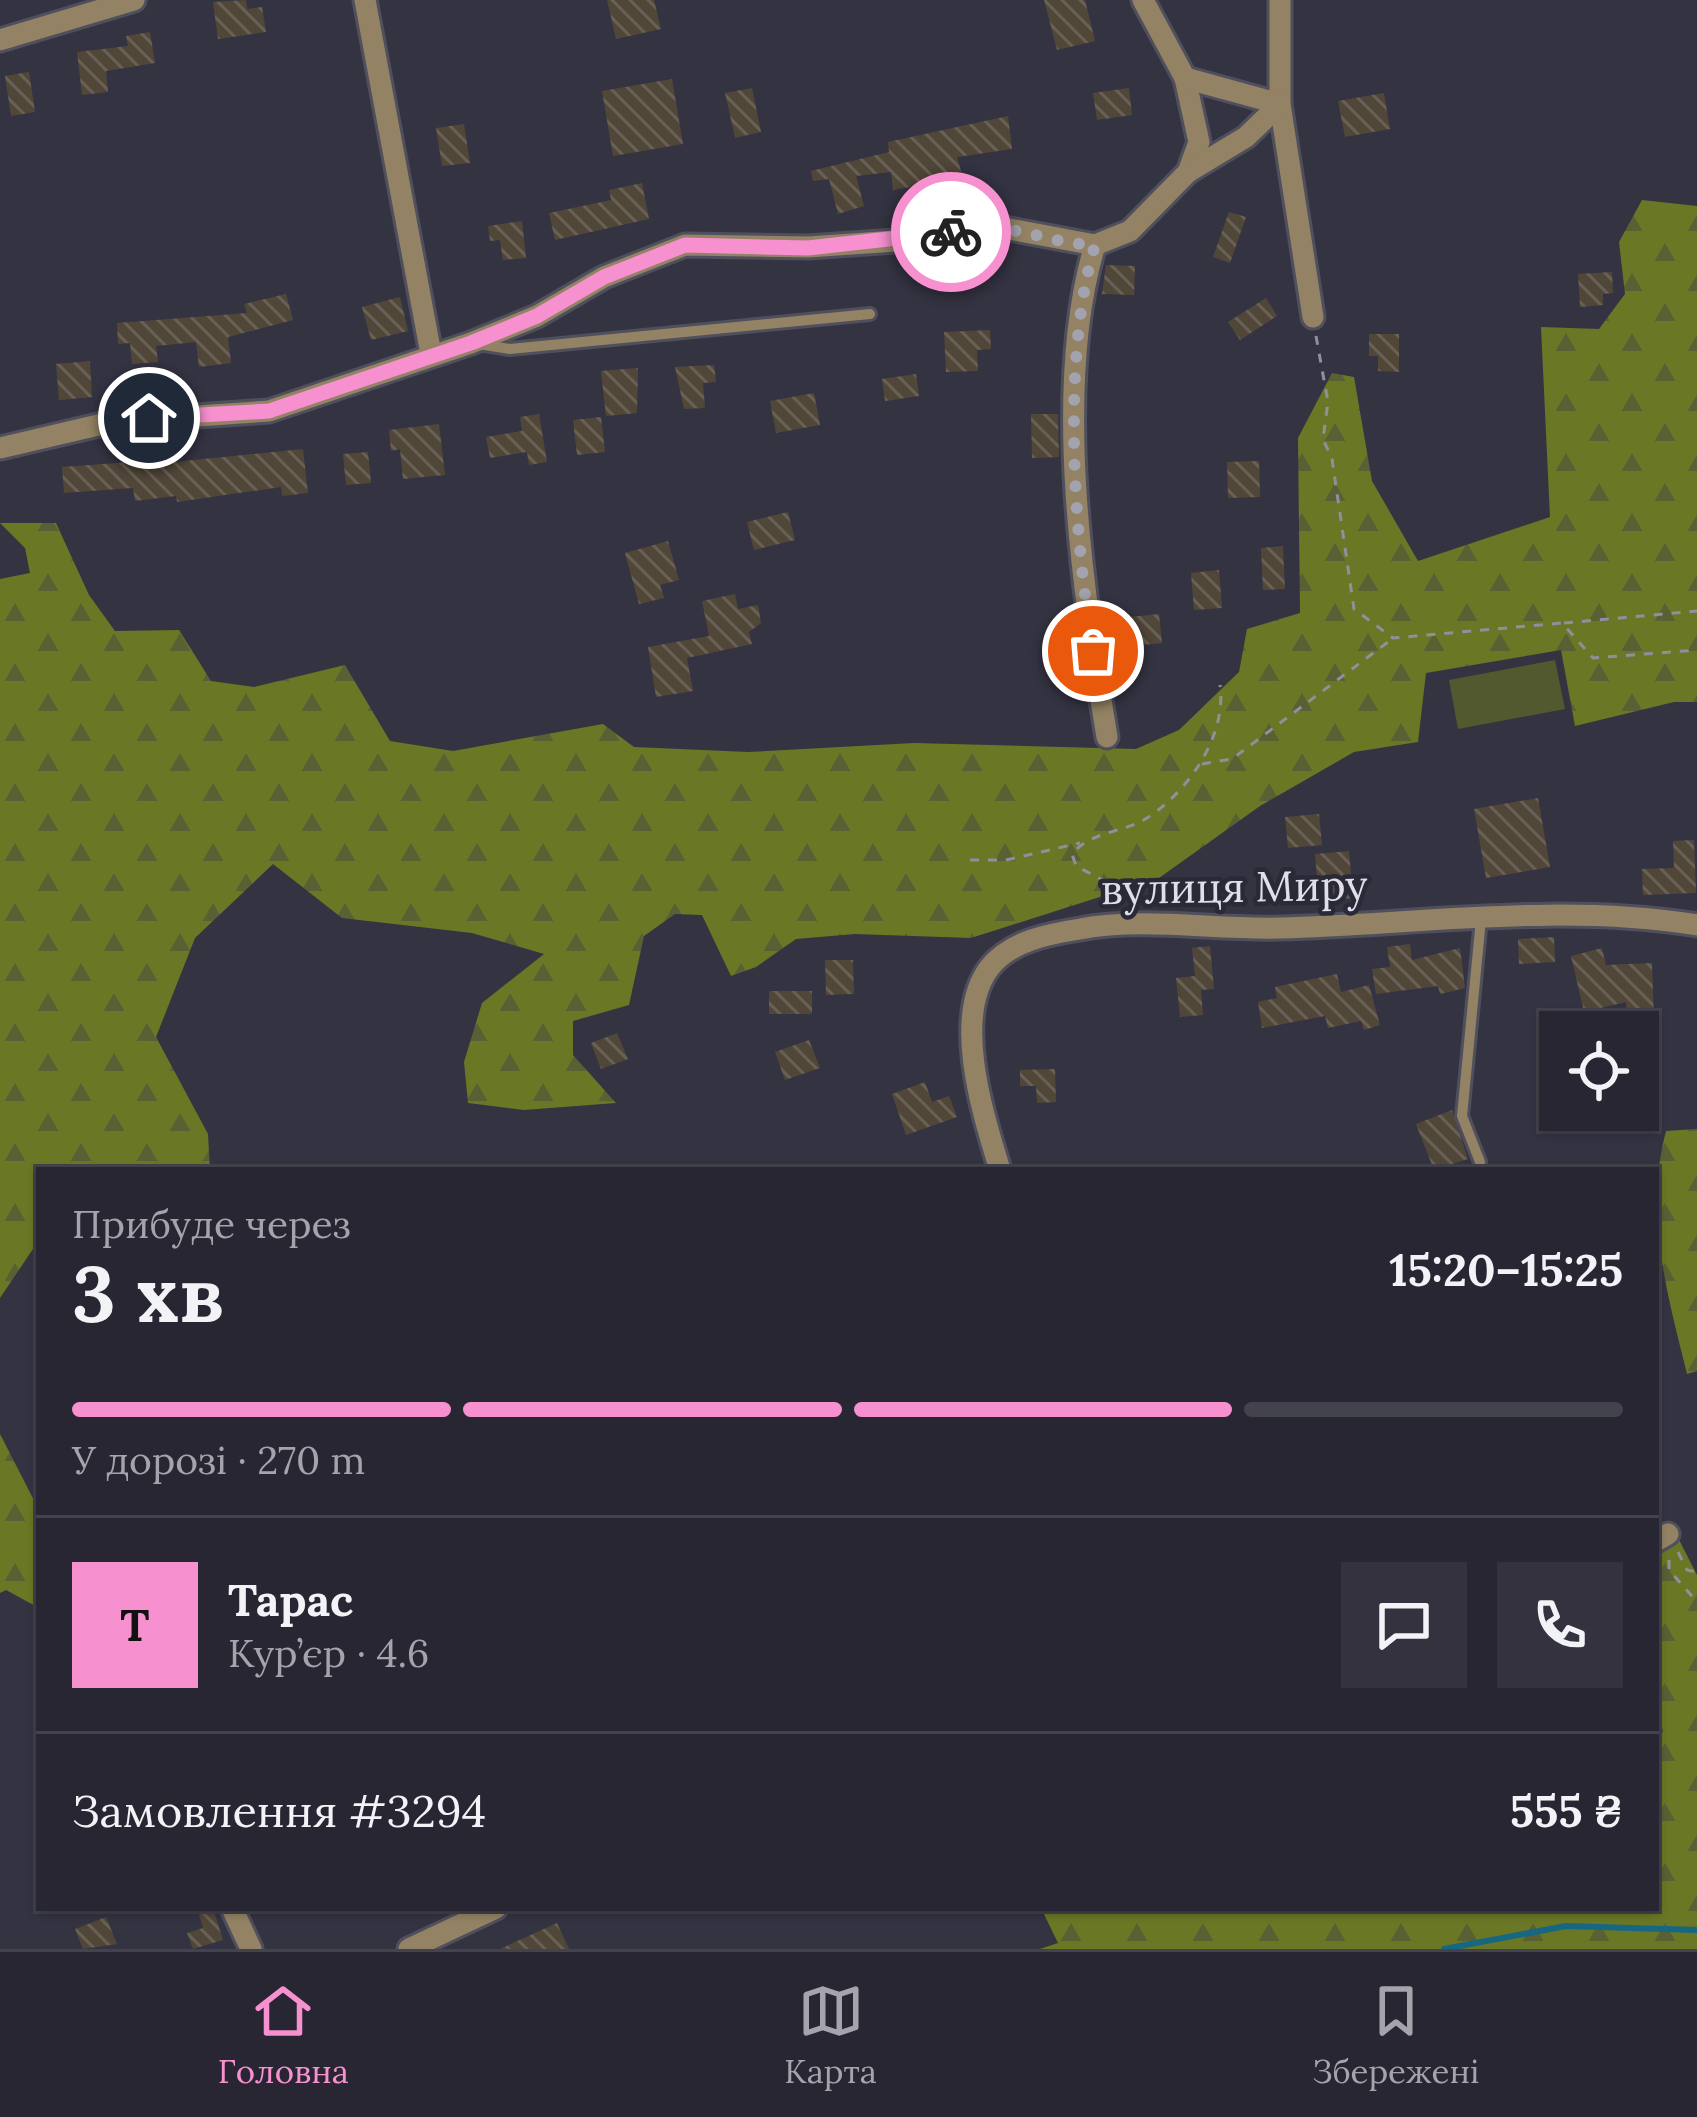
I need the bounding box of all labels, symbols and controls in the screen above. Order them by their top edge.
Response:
courier [891,172,1011,292]
icon: bike [918,199,984,265]
pin [98,367,200,469]
icon: home [116,385,182,451]
pin [1042,600,1144,702]
icon: bag [1060,618,1126,684]
street label: вулиця Миру [1100,858,1369,916]
map controls [1539,1011,1659,1131]
button: locate [1539,1011,1659,1131]
text: Прибуде через [72,1199,351,1249]
text: 15:20–15:25 [1389,1241,1623,1298]
text: 3 хв [72,1244,224,1343]
text: У дорозі · 270 m [72,1435,365,1485]
button: chat [1341,1562,1467,1688]
button: phone [1497,1562,1623,1688]
text: Тарас [228,1571,353,1628]
text: Т [120,1596,150,1653]
text: Кур’єр · 4.6 [228,1628,429,1678]
text: Замовлення #3294 [72,1782,486,1839]
text: 555 ₴ [1510,1782,1623,1839]
tab: Головна [218,1978,349,2092]
tab: Карта [784,1978,877,2092]
tab: Збережені [1312,1978,1479,2092]

